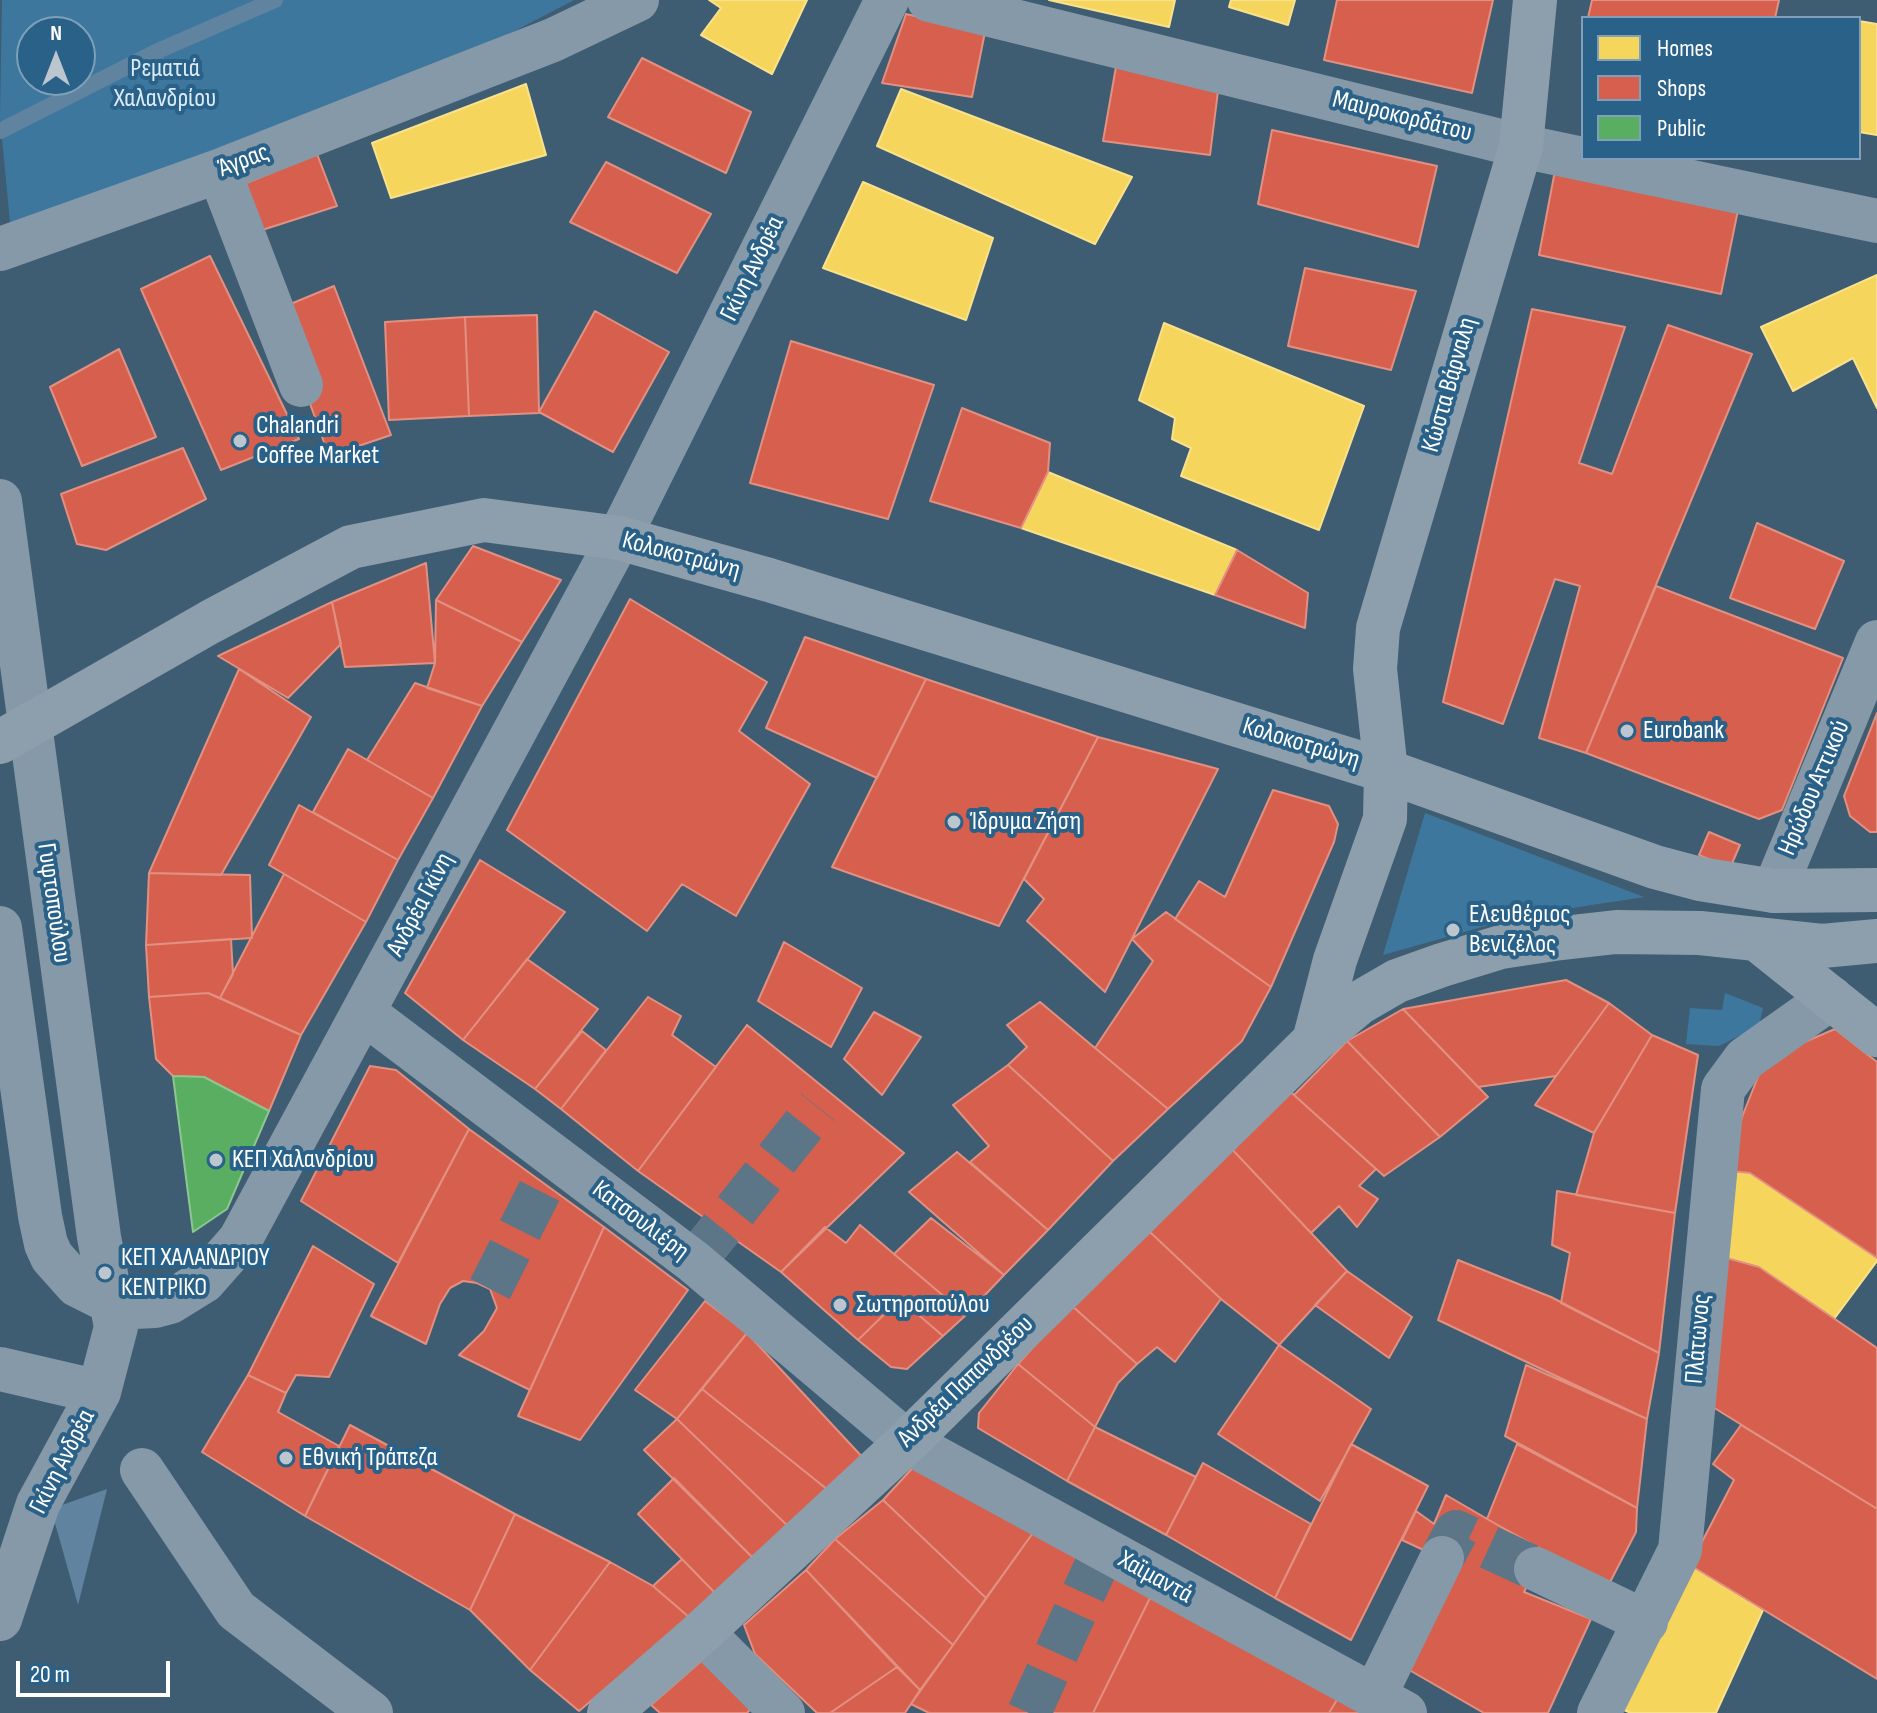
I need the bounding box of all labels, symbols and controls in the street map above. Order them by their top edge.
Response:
north arrow [16,16,96,96]
legend [1581,16,1861,160]
text: N [50,20,62,47]
text: Homes [1657,34,1713,63]
park label: Ρεματιά Χαλανδρίου [114,53,216,114]
text: Shops [1657,74,1706,103]
street label: Μαυροκορδάτου [1329,85,1475,149]
text: Public [1657,114,1706,143]
street label: Άγρας [214,137,274,185]
street label: Γκίνη Ανδρέα [714,212,792,326]
street label: Κώστα Βάρναλη [1416,314,1484,456]
place label: Chalandri Coffee Market [256,410,379,472]
marker: Chalandri Coffee Market [231,432,249,450]
street label: Κολοκοτρώνη [619,525,743,587]
street label: Κολοκοτρώνη [1239,711,1363,777]
place label: Eurobank [1643,715,1724,747]
street label: Ηρώδου Αττικού [1773,716,1857,860]
marker: Eurobank [1618,722,1636,740]
place label: Ίδρυμα Ζήση [970,806,1081,838]
marker: Ίδρυμα Ζήση [945,813,963,831]
street label: Γυφτοπούλου [29,841,77,965]
street label: Ανδρέα Γκίνη [381,848,461,962]
place label: Ελευθέριος Βενιζέλος [1469,899,1570,960]
marker: Ελευθέριος Βενιζέλος [1444,921,1462,939]
place label: KΕΠ Χαλανδρίου [232,1144,374,1176]
marker: KΕΠ Χαλανδρίου [207,1151,225,1169]
street label: Κατσουλιέρη [585,1174,695,1268]
place label: ΚΕΠ ΧΑΛΑΝΔΡΙΟΥ ΚΕΝΤΡΙΚΟ [121,1242,269,1304]
marker: ΚΕΠ ΧΑΛΑΝΔΡΙΟΥ ΚΕΝΤΡΙΚΟ [96,1264,114,1282]
place label: Σωτηροπούλου [856,1289,990,1321]
street label: Πλάτωνος [1680,1293,1718,1385]
marker: Σωτηροπούλου [831,1296,849,1314]
street label: Ανδρέα Παπανδρέου [892,1309,1040,1455]
street label: Γκίνη Ανδρέα [24,1405,102,1519]
place label: Εθνική Τράπεζα [302,1442,437,1474]
marker: Εθνική Τράπεζα [277,1449,295,1467]
street label: Χαϊμαντά [1112,1545,1198,1611]
scale bar [20,1645,174,1695]
text: 20 m [30,1660,70,1689]

